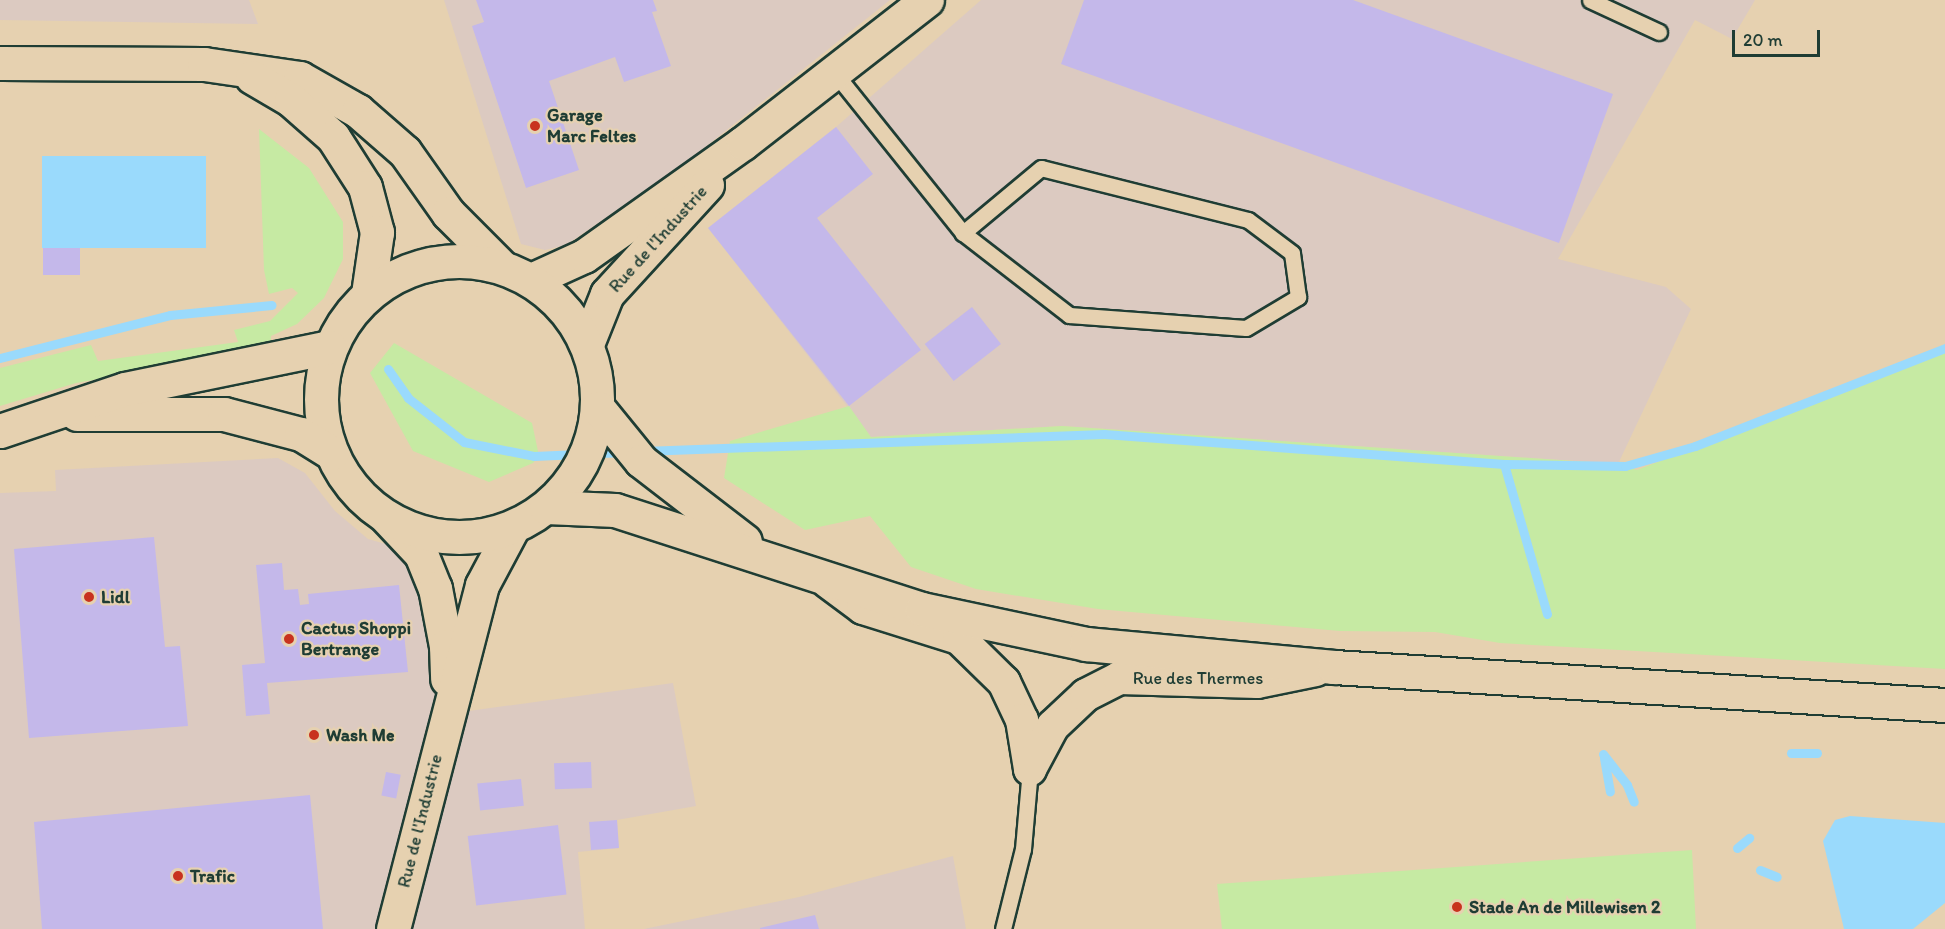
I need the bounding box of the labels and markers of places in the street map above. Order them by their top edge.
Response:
place label: Garage Marc Feltes [547,105,636,148]
marker: Garage Marc Feltes [528,119,542,133]
place label: Lidl [101,586,130,608]
marker: Lidl [82,590,96,604]
place label: Cactus Shoppi Bertrange [301,618,411,660]
marker: Cactus Shoppi Bertrange [282,632,296,646]
place label: Wash Me [326,724,394,746]
marker: Wash Me [307,728,321,742]
place label: Trafic [190,865,235,887]
marker: Trafic [171,869,185,883]
place label: Stade An de Millewisen 2 [1469,896,1660,918]
marker: Stade An de Millewisen 2 [1450,900,1464,914]

